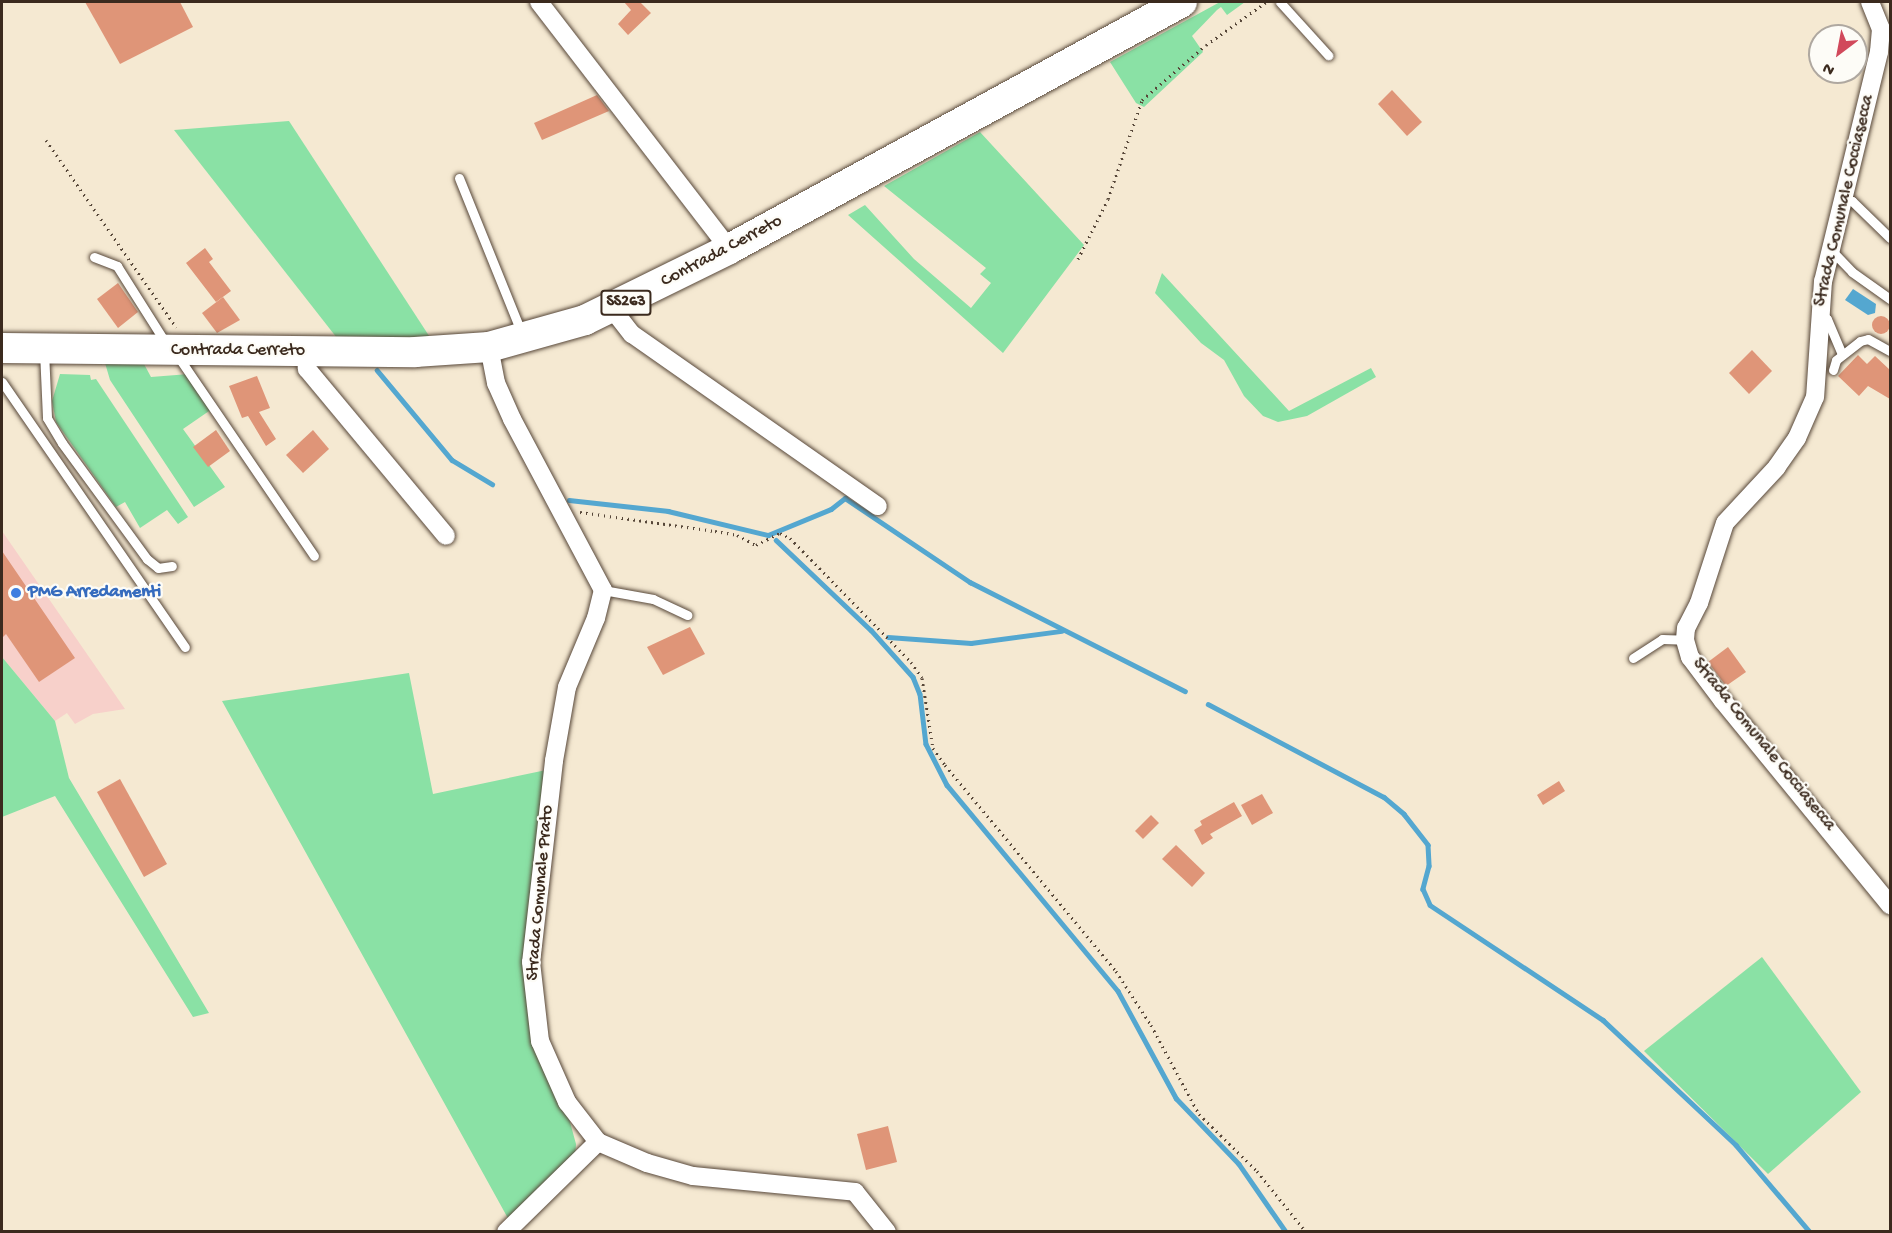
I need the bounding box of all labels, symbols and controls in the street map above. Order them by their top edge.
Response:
north arrow [1808,24,1868,84]
text: N [1820,57,1839,79]
street label: Strada Comunale Cocciasecca [1810,93,1880,309]
street label: Contrada Cerreto [658,211,786,293]
road number: SS263 [599,290,653,316]
street label: Contrada Cerreto [171,340,305,362]
place label: PMG Arredamenti [28,582,161,604]
marker: PMG Arredamenti [9,586,23,600]
street label: Strada Comunale Cocciasecca [1686,654,1840,836]
street label: Strada Comunale Prato [523,804,559,982]

